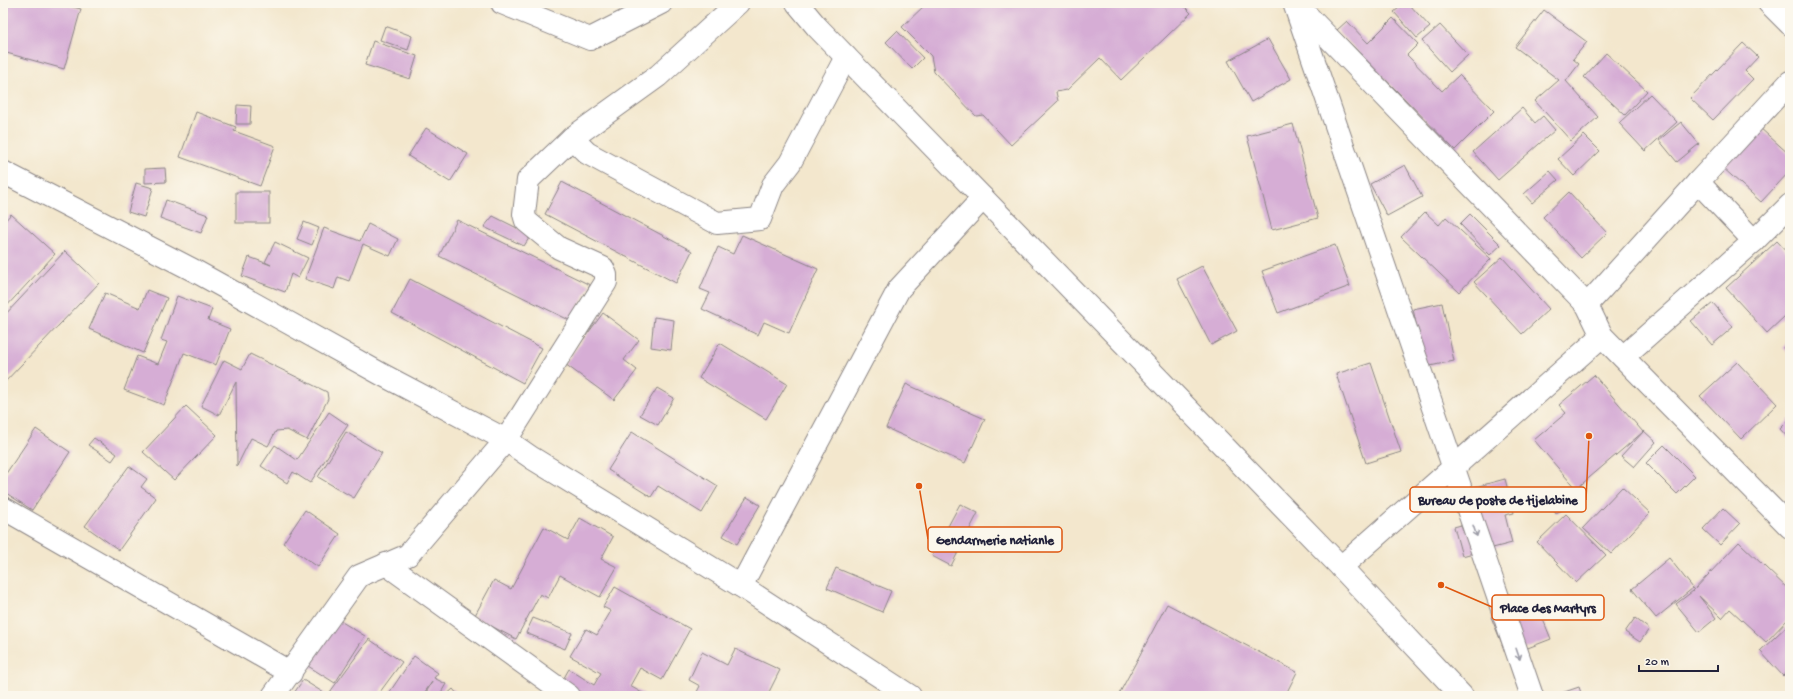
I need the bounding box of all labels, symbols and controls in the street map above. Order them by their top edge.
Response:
callout: Bureau de poste de tijelabine [1410,487,1586,512]
text: Bureau de poste de tijelabine [1417,494,1579,510]
one-way arrow [1472,524,1480,536]
callout: Gendarmerie natianle [928,527,1062,552]
text: Gendarmerie natianle [936,534,1055,549]
callout: Place des Martyrs [1492,595,1604,620]
text: Place des Martyrs [1499,602,1597,617]
one-way arrow [1515,647,1522,660]
scale bar [1639,647,1718,673]
text: 20 m [1645,656,1670,670]

